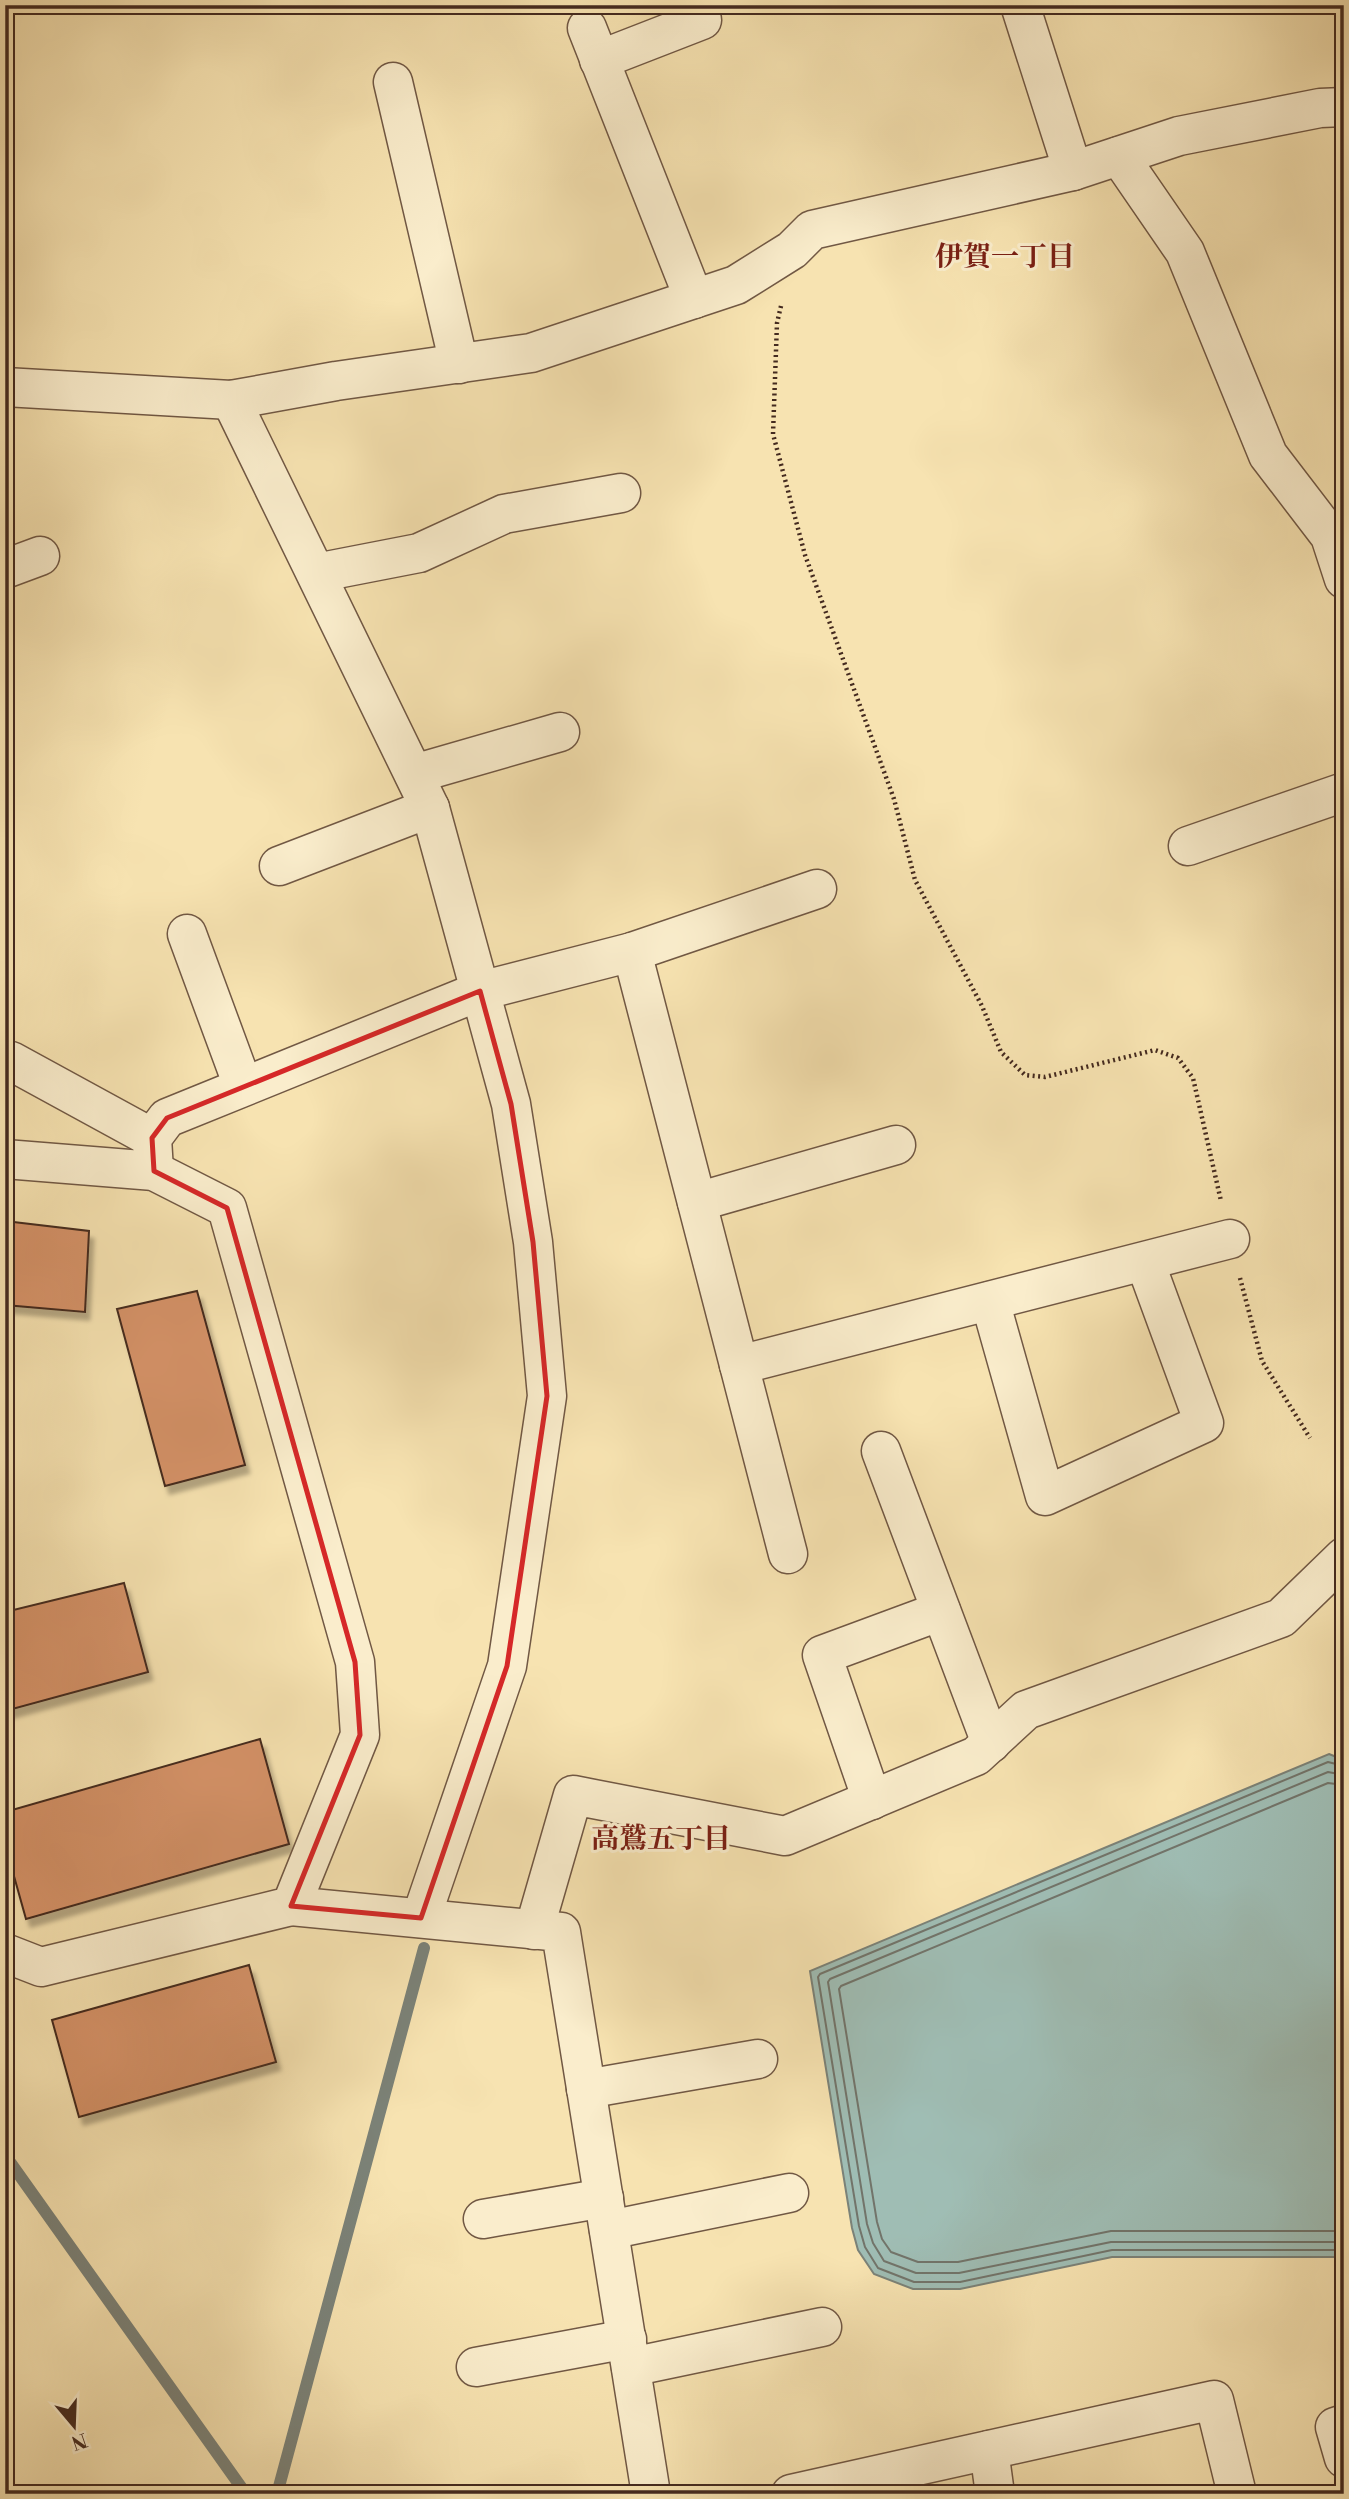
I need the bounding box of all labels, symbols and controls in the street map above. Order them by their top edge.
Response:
district label: 伊賀一丁目 [935,240,1075,275]
district label: 高鷲五丁目 [591,1822,731,1857]
north arrow [38,2390,108,2460]
text: N [68,2427,90,2455]

